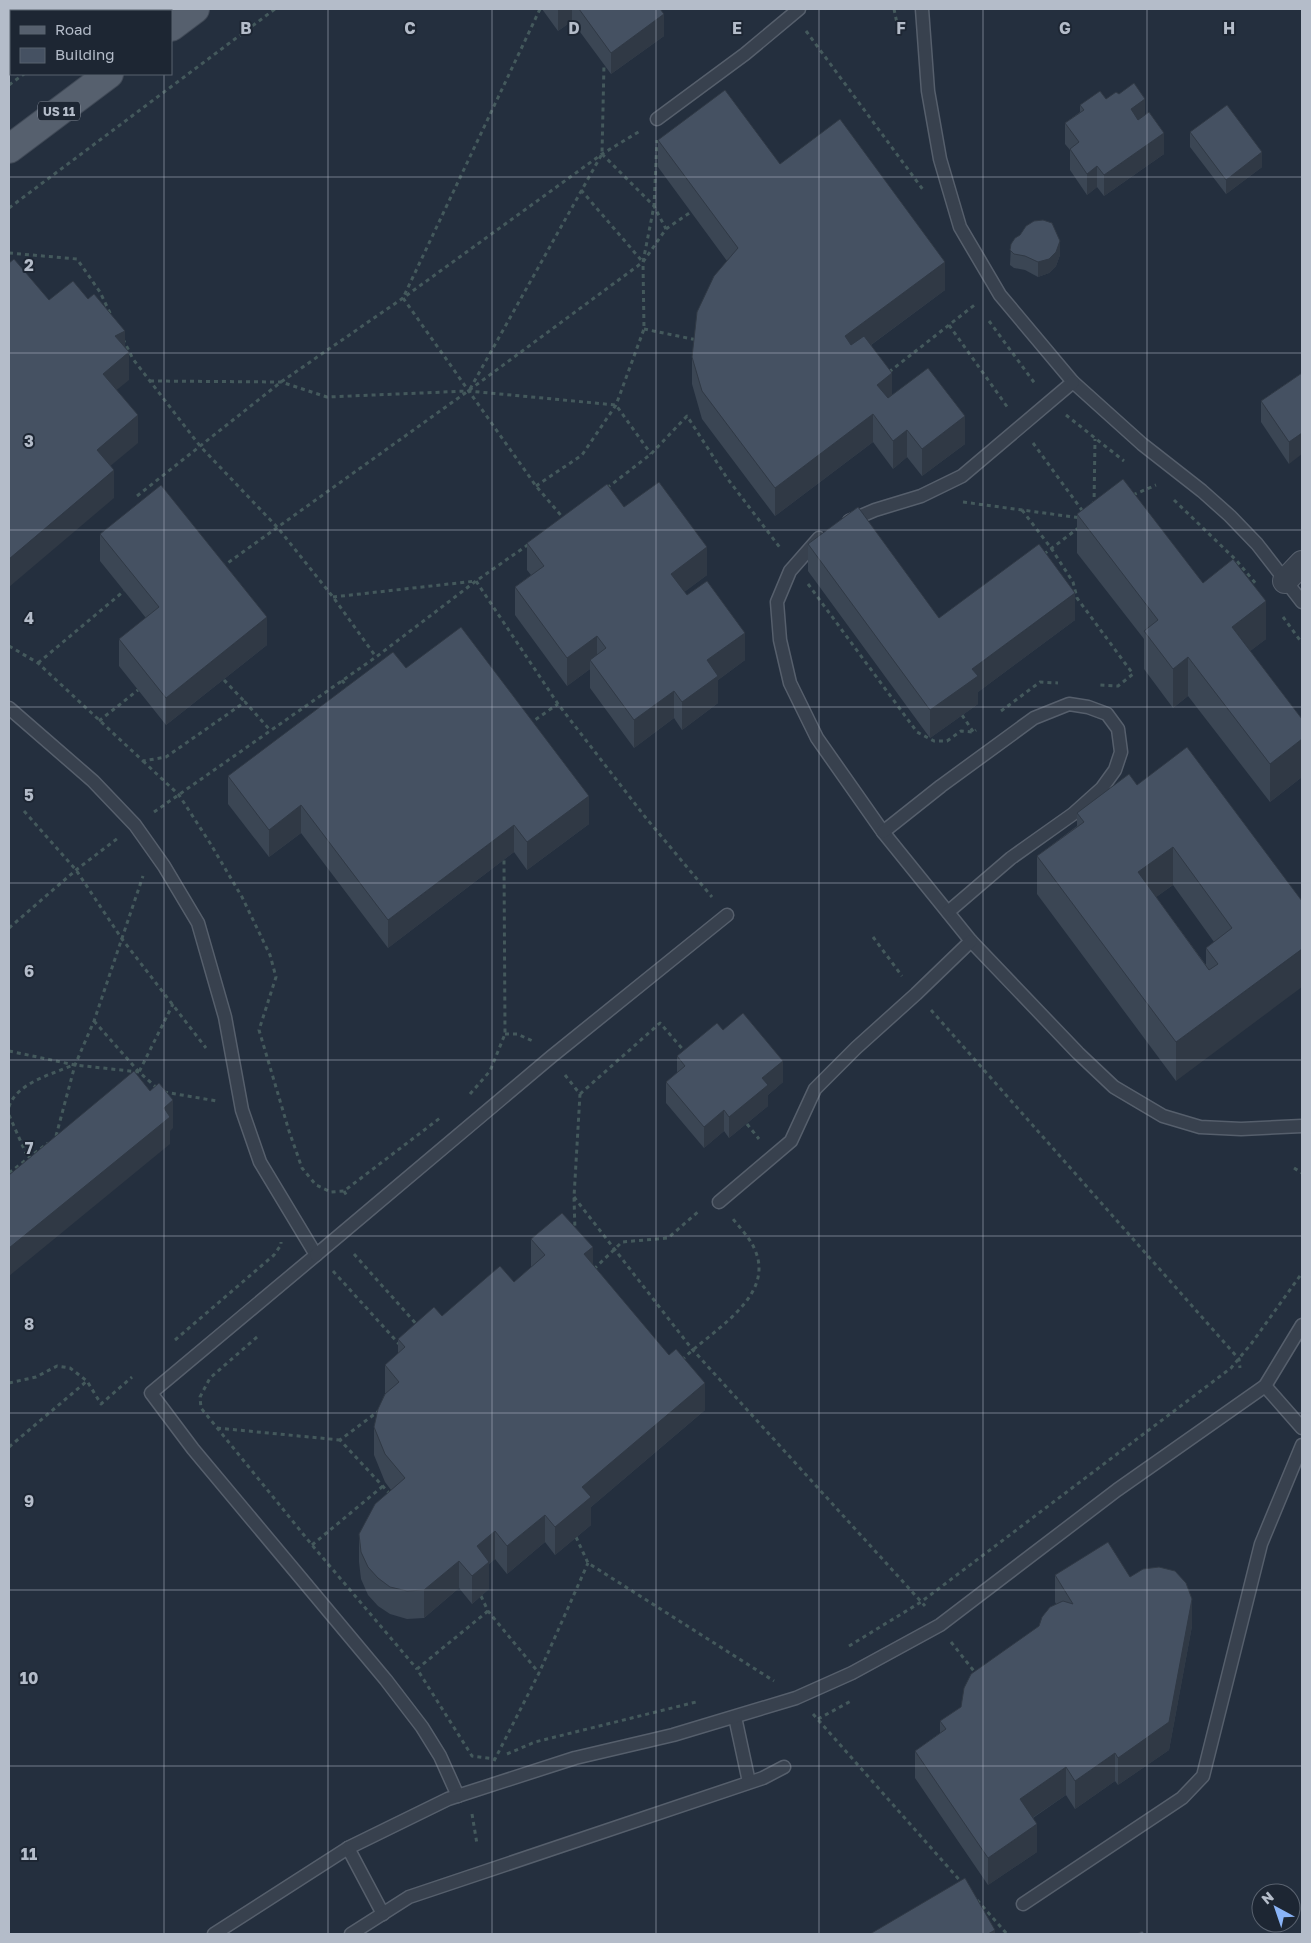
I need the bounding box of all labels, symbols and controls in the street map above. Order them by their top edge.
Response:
legend [10,10,172,75]
text: B [240,18,252,38]
text: C [404,18,416,38]
text: D [568,18,580,38]
text: E [732,18,742,38]
text: F [896,18,906,38]
text: G [1059,18,1071,38]
text: H [1223,18,1235,38]
text: Road [55,20,92,38]
text: Building [55,45,115,63]
road number: US 11 [38,102,80,120]
text: 2 [24,255,34,275]
text: 3 [24,431,34,451]
text: 4 [24,608,34,628]
text: 5 [24,785,34,805]
text: 6 [24,961,34,981]
text: 7 [25,1138,34,1158]
text: 8 [24,1314,34,1334]
text: 9 [24,1491,34,1511]
text: 10 [20,1668,38,1688]
text: 11 [21,1844,37,1864]
north arrow [1251,1883,1301,1933]
text: N [1258,1888,1277,1908]

